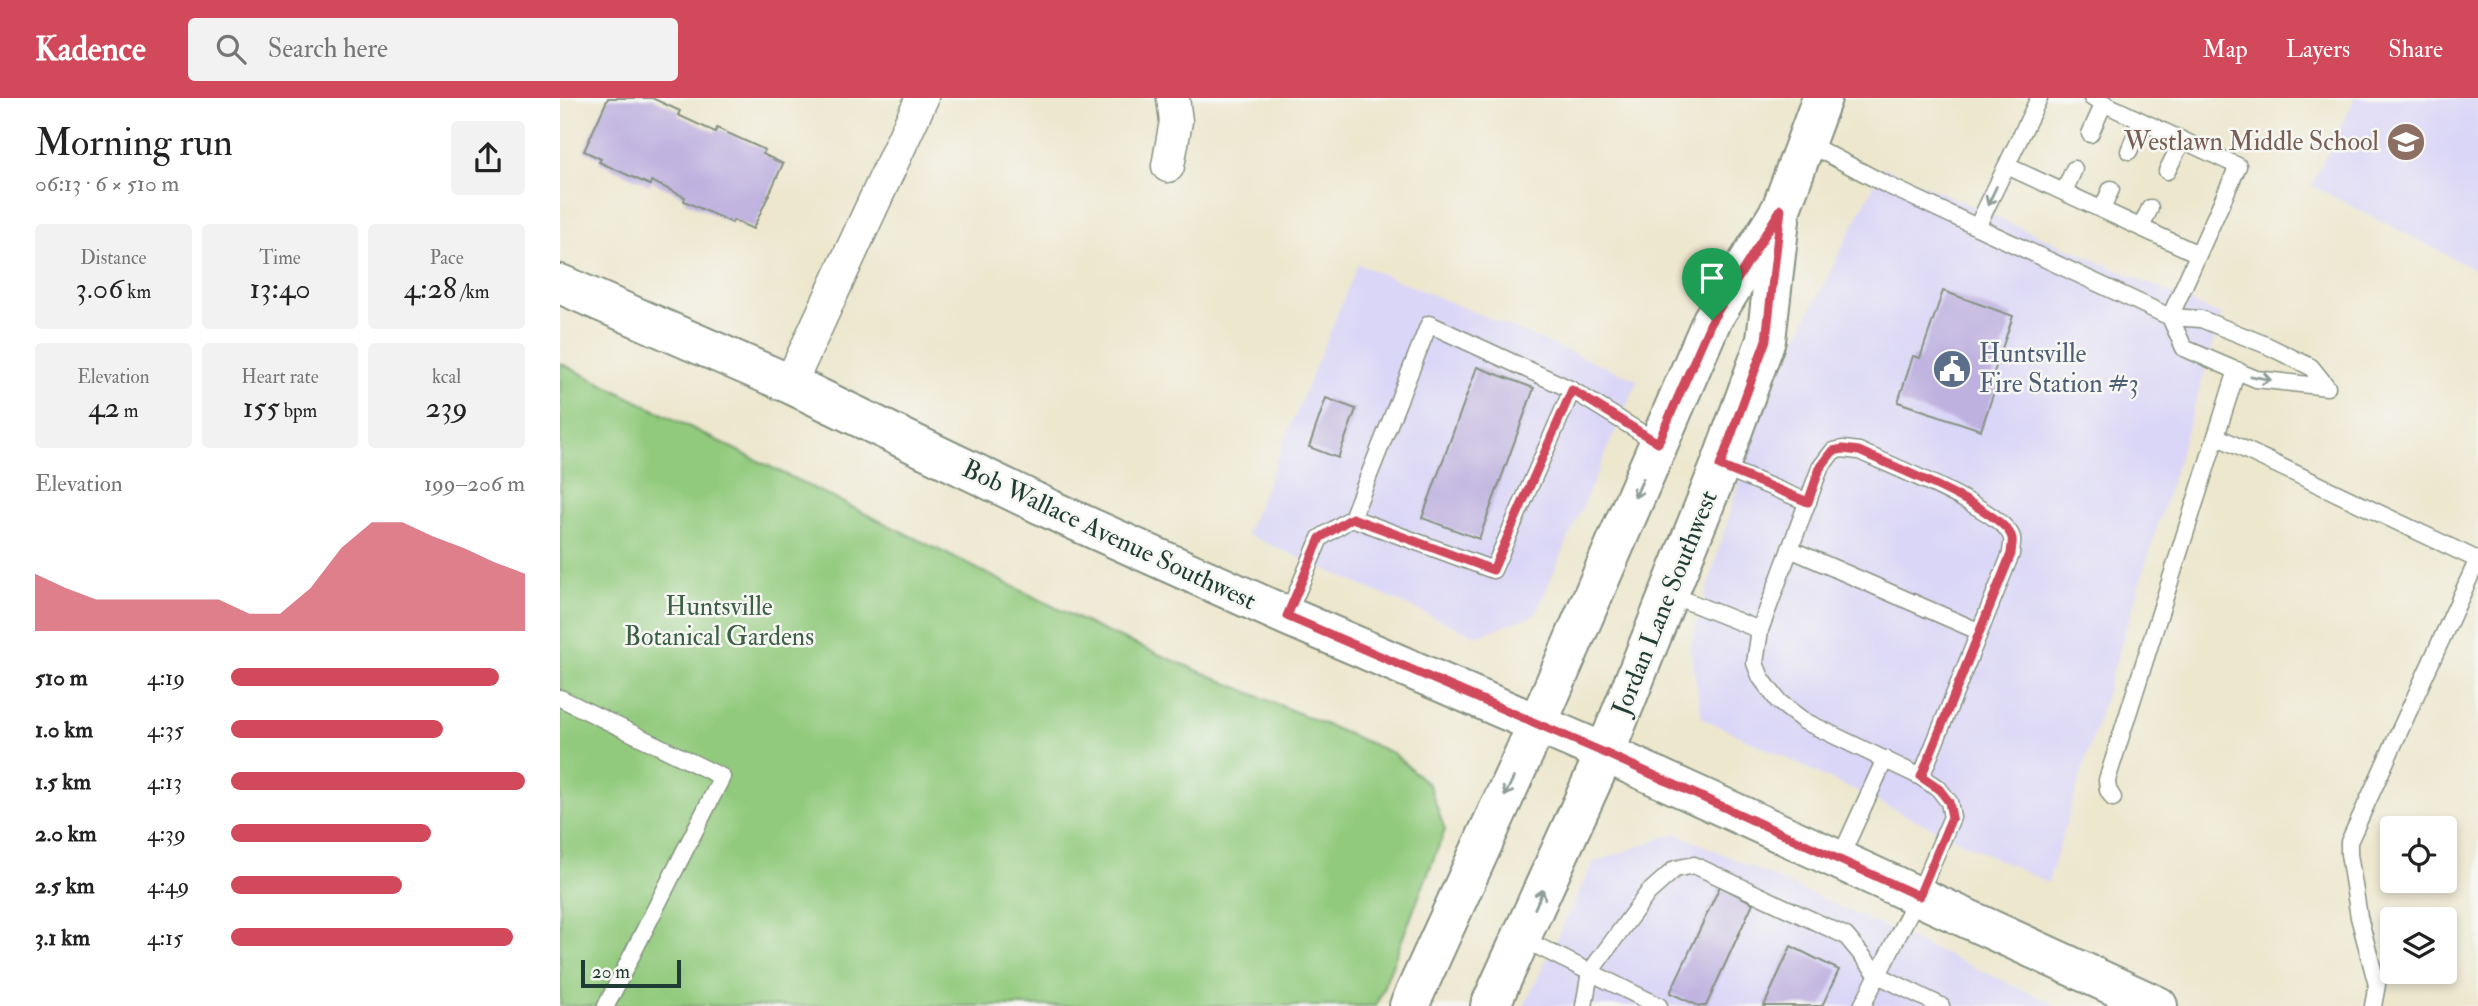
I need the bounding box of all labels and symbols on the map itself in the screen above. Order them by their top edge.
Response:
school or university icon: Westlawn Middle School [2385,121,2427,163]
place label: Westlawn Middle School [2123,126,2379,158]
one-way arrow [1985,185,1998,206]
pin [1682,248,1742,320]
place label: Huntsville Fire Station #3 [1979,338,2139,400]
public building icon: Huntsville Fire Station #3 [1931,348,1973,390]
one-way arrow [2249,372,2272,386]
street label: Bob Wallace Avenue Southwest [957,453,1261,617]
one-way arrow [1632,476,1645,498]
street label: Jordan Lane Southwest [1605,486,1725,721]
park label: Huntsville Botanical Gardens [624,591,814,653]
one-way arrow [1502,776,1515,797]
one-way arrow [1533,889,1546,910]
scale bar [581,957,681,989]

